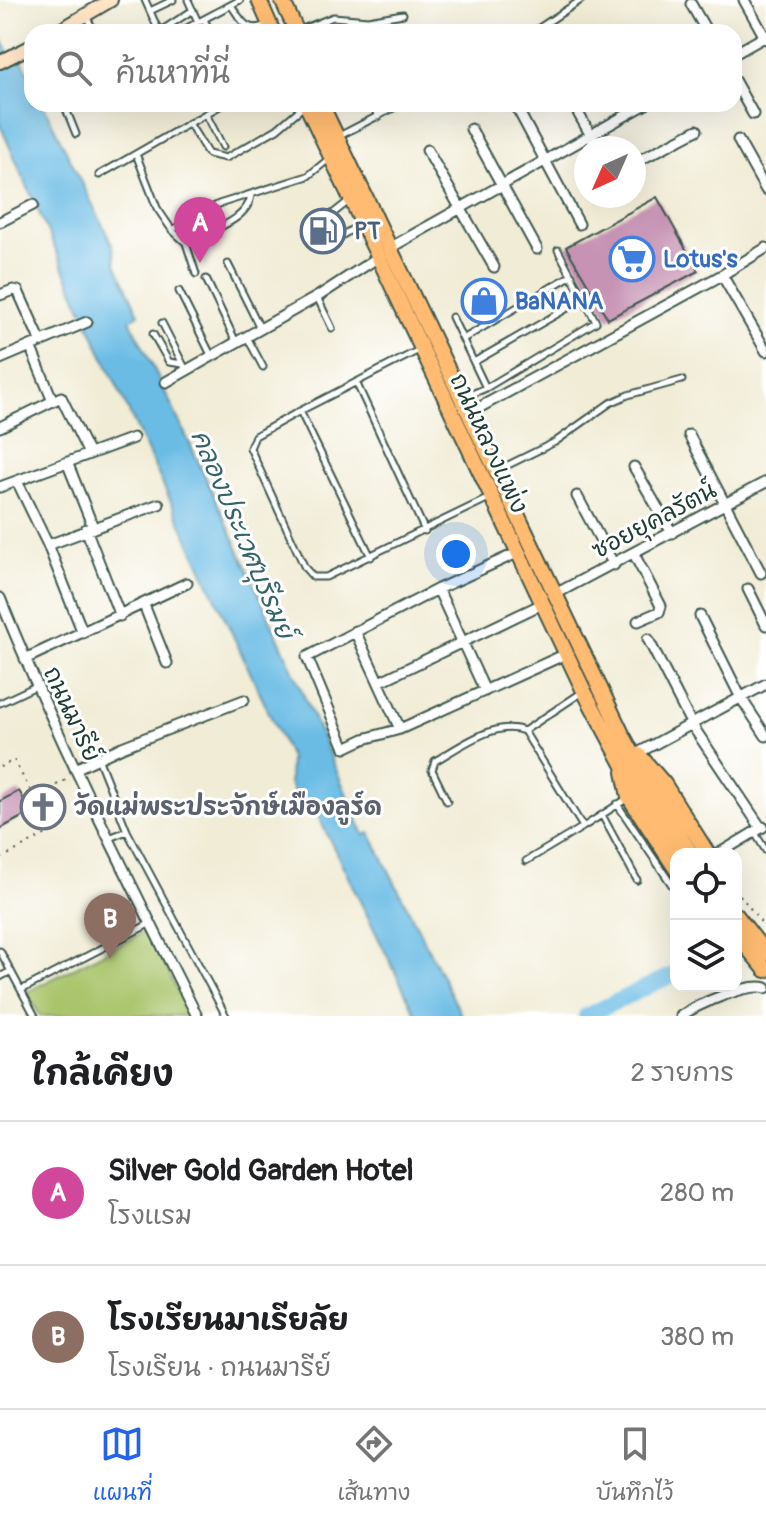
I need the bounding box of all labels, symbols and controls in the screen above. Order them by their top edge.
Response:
search box [24,24,742,112]
icon: search [52,46,96,90]
text: ค้นหาที่นี่ [116,55,230,92]
north arrow [574,136,646,208]
pin: A [174,197,226,263]
fuel station icon: PT [299,207,347,255]
place label: PT [354,217,381,246]
supermarket icon: Lotus's [608,235,656,283]
place label: Lotus's [663,245,738,274]
shop icon: BaNANA [460,277,508,325]
place label: BaNANA [515,287,604,316]
street label: ถนนหลวงแพ่ง [443,368,535,518]
water label: คลองประเวศบุรีรมย์ [181,424,304,649]
street label: ซอยยุคลรัตน์ [586,474,723,568]
your location [436,534,476,574]
street label: ถนนมารีย์ [37,661,108,767]
church icon: วัดแม่พระประจักษ์เมืองลูร์ด [19,783,67,831]
place label: วัดแม่พระประจักษ์เมืองลูร์ด [74,790,382,825]
map controls [670,848,742,992]
button: locate [670,848,742,920]
pin: B [84,893,136,959]
button: layers [670,920,742,992]
text: ใกล้เคียง [32,1053,174,1096]
text: 2 รายการ [630,1057,734,1089]
text: Silver Gold Garden Hotel [108,1152,414,1189]
text: A [50,1177,66,1209]
text: 280 m [660,1177,734,1209]
text: โรงแรม [108,1200,192,1232]
text: โรงเรียนมาเรียลัย [108,1302,349,1339]
text: B [51,1321,65,1353]
text: 380 m [660,1321,734,1353]
text: โรงเรียน · ถนนมารีย์ [108,1352,331,1384]
tab: แผนที่ [93,1422,152,1508]
tab: เส้นทาง [338,1422,410,1508]
tab: บันทึกไว้ [596,1422,673,1508]

